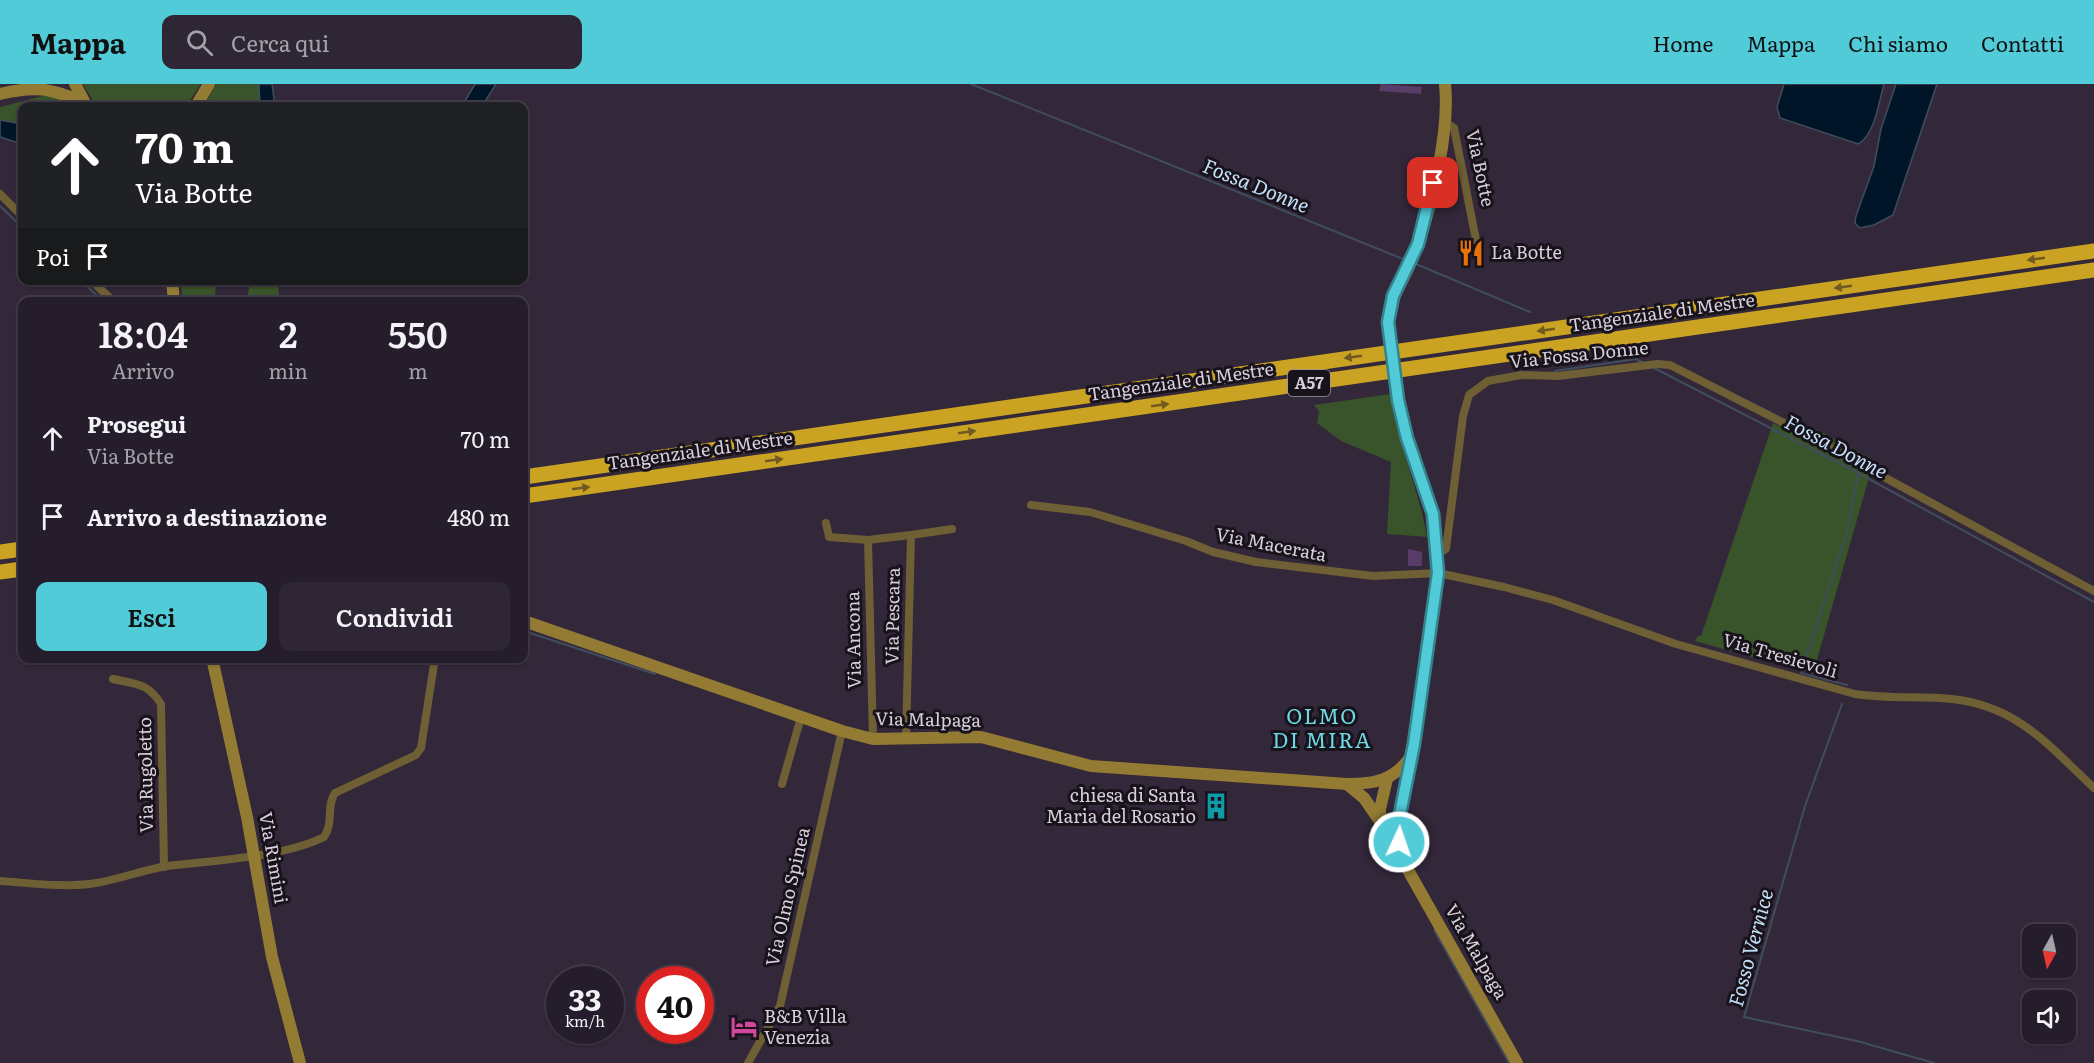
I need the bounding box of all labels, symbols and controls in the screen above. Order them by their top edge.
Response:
search box [162,15,582,69]
text: Mappa [30,21,126,63]
icon: search [183,26,216,59]
text: Cerca qui [231,26,329,59]
text: Home [1653,27,1714,58]
text: Mappa [1747,27,1815,58]
text: Chi siamo [1848,27,1948,58]
text: Contatti [1981,27,2064,58]
text: 70 m [135,114,234,176]
icon: ahead [36,126,114,204]
street label: Via Botte [1460,127,1503,209]
water label: Fossa Donne [1199,149,1314,219]
pin [1407,157,1458,208]
icon: arrive [1416,166,1449,199]
text: Via Botte [135,171,252,211]
restaurant icon: La Botte [1456,238,1486,268]
place label: La Botte [1491,238,1562,265]
text: Poi [36,240,69,273]
icon: arrive [81,240,114,273]
one-way arrow [2026,255,2045,264]
one-way arrow [1833,282,1852,291]
street label: Tangenziale di Mestre [1567,285,1756,338]
text: 18:04 [98,306,188,359]
text: 2 [279,306,298,359]
text: 550 [388,306,448,359]
one-way arrow [1537,325,1556,334]
street label: Via Fossa Donne [1508,333,1650,374]
one-way arrow [1344,353,1363,362]
street label: Tangenziale di Mestre [1086,354,1275,407]
text: Arrivo [112,355,174,385]
text: min [268,355,308,385]
text: m [408,355,428,385]
road number: A57 [1288,370,1330,396]
one-way arrow [1151,400,1170,409]
water label: Fossa Donne [1780,406,1894,485]
text: Prosegui [87,407,186,440]
icon: ahead [36,422,69,455]
text: 70 m [460,422,510,455]
street label: Tangenziale di Mestre [605,423,794,476]
one-way arrow [958,428,977,437]
text: Via Botte [87,440,174,470]
one-way arrow [765,456,784,465]
one-way arrow [572,484,591,493]
icon: arrive [36,500,69,533]
text: Arrivo a destinazione [87,500,327,533]
text: 480 m [447,500,510,533]
street label: Via Macerata [1214,520,1329,568]
street label: Via Pescara [877,567,906,665]
button: Esci [36,582,267,651]
button: Condividi [279,582,510,651]
street label: Via Ancona [838,591,867,689]
street label: Via Tresievoli [1720,625,1841,684]
district label: OLMO DI MIRA [1272,699,1372,754]
street label: Via Malpaga [875,704,982,733]
street label: Via Rugoletto [130,717,159,833]
place label: chiesa di Santa Maria del Rosario [1046,781,1196,829]
building icon: chiesa di Santa Maria del Rosario [1201,791,1231,821]
street label: Via Rimini [253,810,296,906]
position arrow [1367,810,1431,874]
street label: Via Olmo Spinea [757,824,816,969]
water label: Fosso Vernice [1719,885,1779,1010]
street label: Via Malpaga [1439,899,1516,1004]
north arrow [2022,924,2076,978]
map controls [2022,924,2076,1044]
speed limit sign: 40 [636,966,714,1044]
text: 33 [569,976,601,1020]
button: sound [2022,990,2076,1044]
place label: B&B Villa Venezia [764,1002,847,1050]
text: km/h [565,1009,605,1032]
hotel icon: B&B Villa Venezia [729,1012,759,1042]

